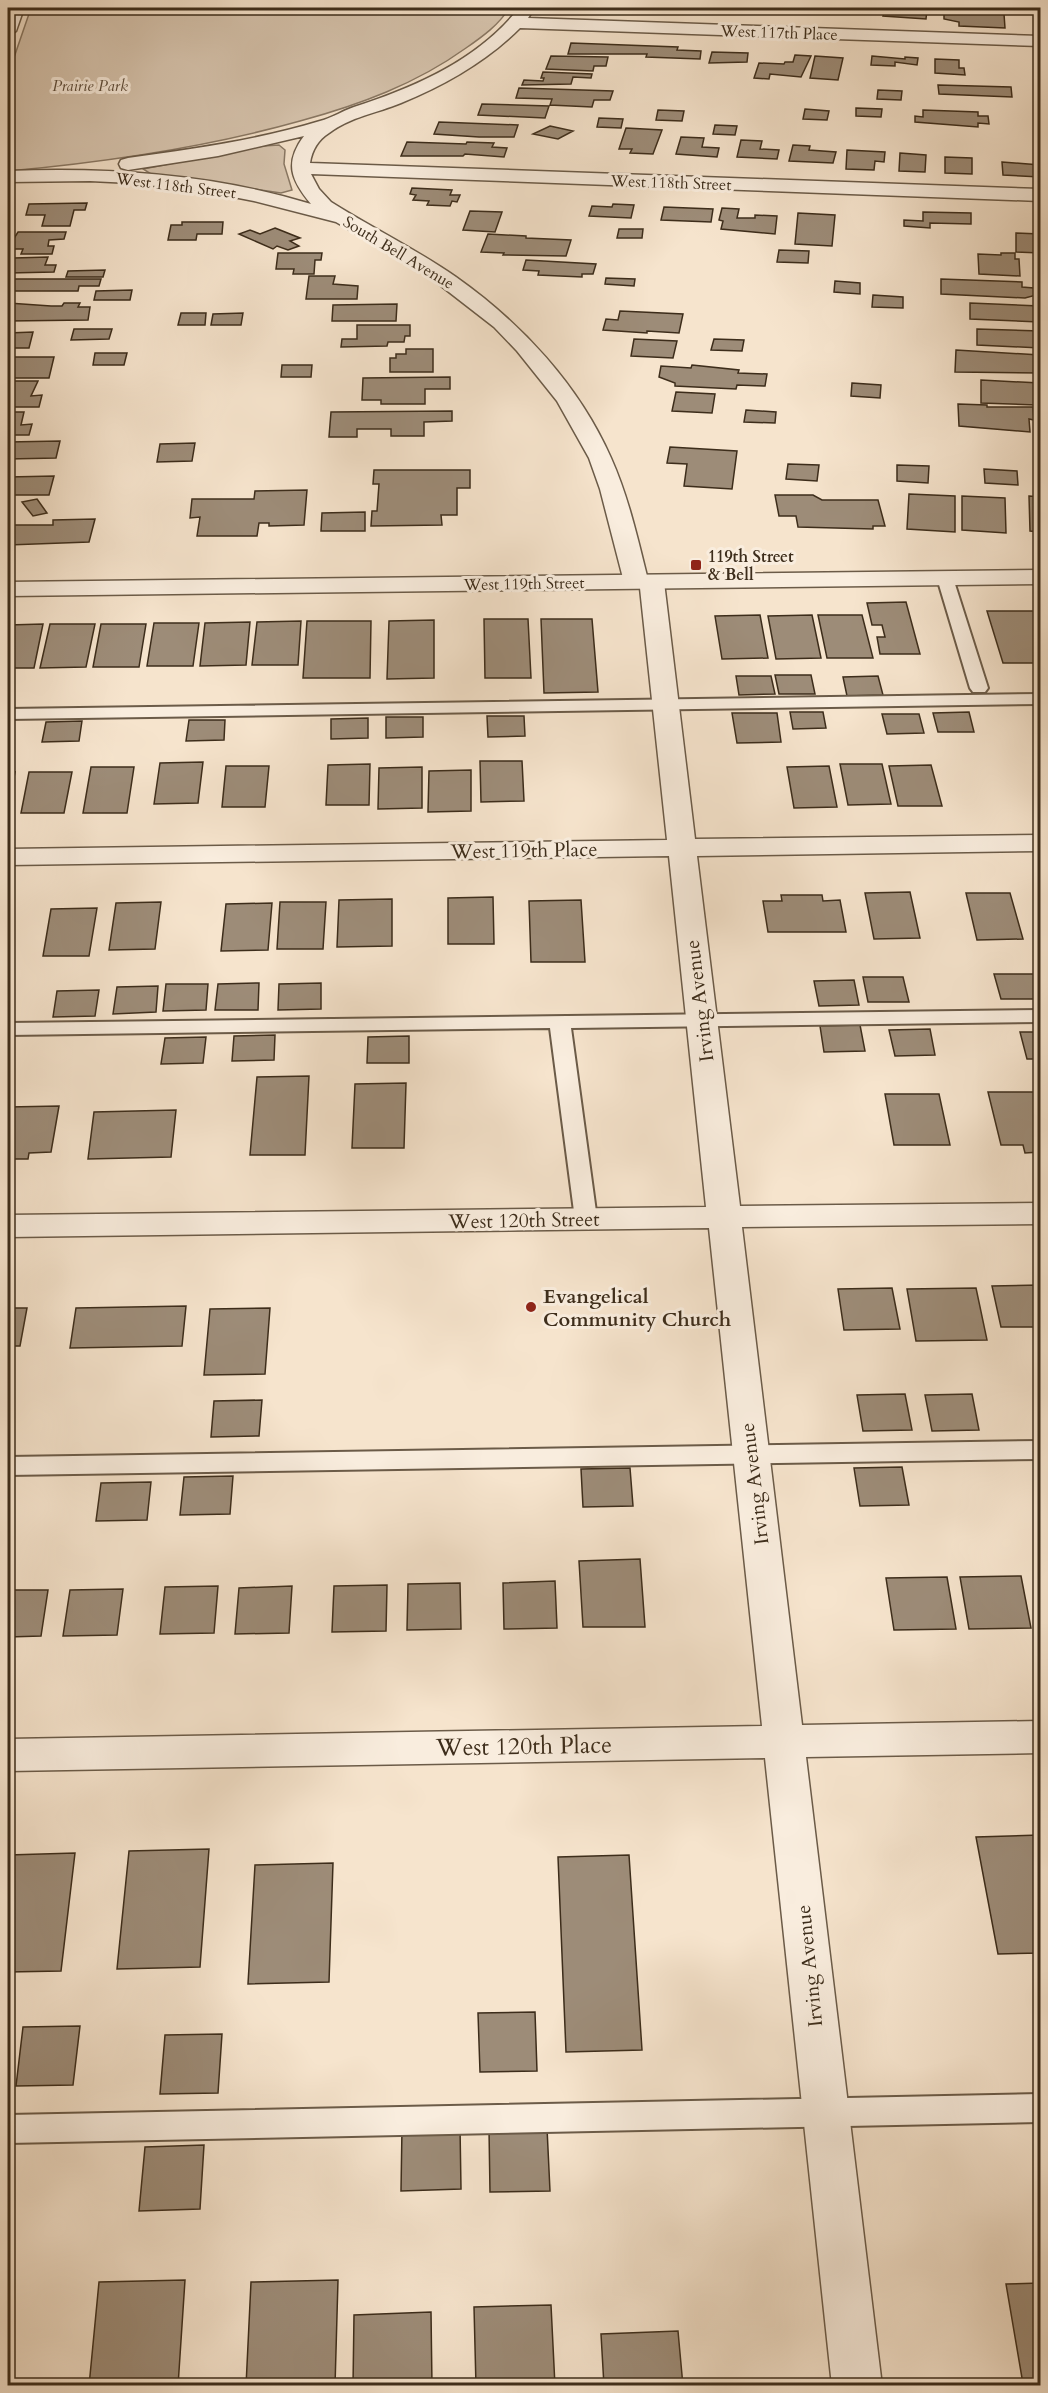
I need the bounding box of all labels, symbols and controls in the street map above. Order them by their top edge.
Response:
street label: West 117th Place [719,20,838,46]
park label: Prairie Park [52,75,128,97]
street label: West 118th Street [114,168,237,204]
street label: West 118th Street [609,170,732,196]
street label: South Bell Avenue [339,211,458,295]
place label: 119th Street & Bell [708,546,794,586]
marker: 119th Street & Bell [689,558,703,572]
street label: West 119th Street [462,572,585,596]
street label: West 119th Place [449,836,598,865]
street label: Irving Avenue [679,938,720,1063]
street label: West 120th Street [447,1206,600,1235]
place label: Evangelical Community Church [543,1283,732,1333]
marker: Evangelical Community Church [524,1300,538,1314]
street label: Irving Avenue [734,1421,775,1546]
street label: West 120th Place [435,1728,612,1765]
street label: Irving Avenue [790,1904,829,2028]

